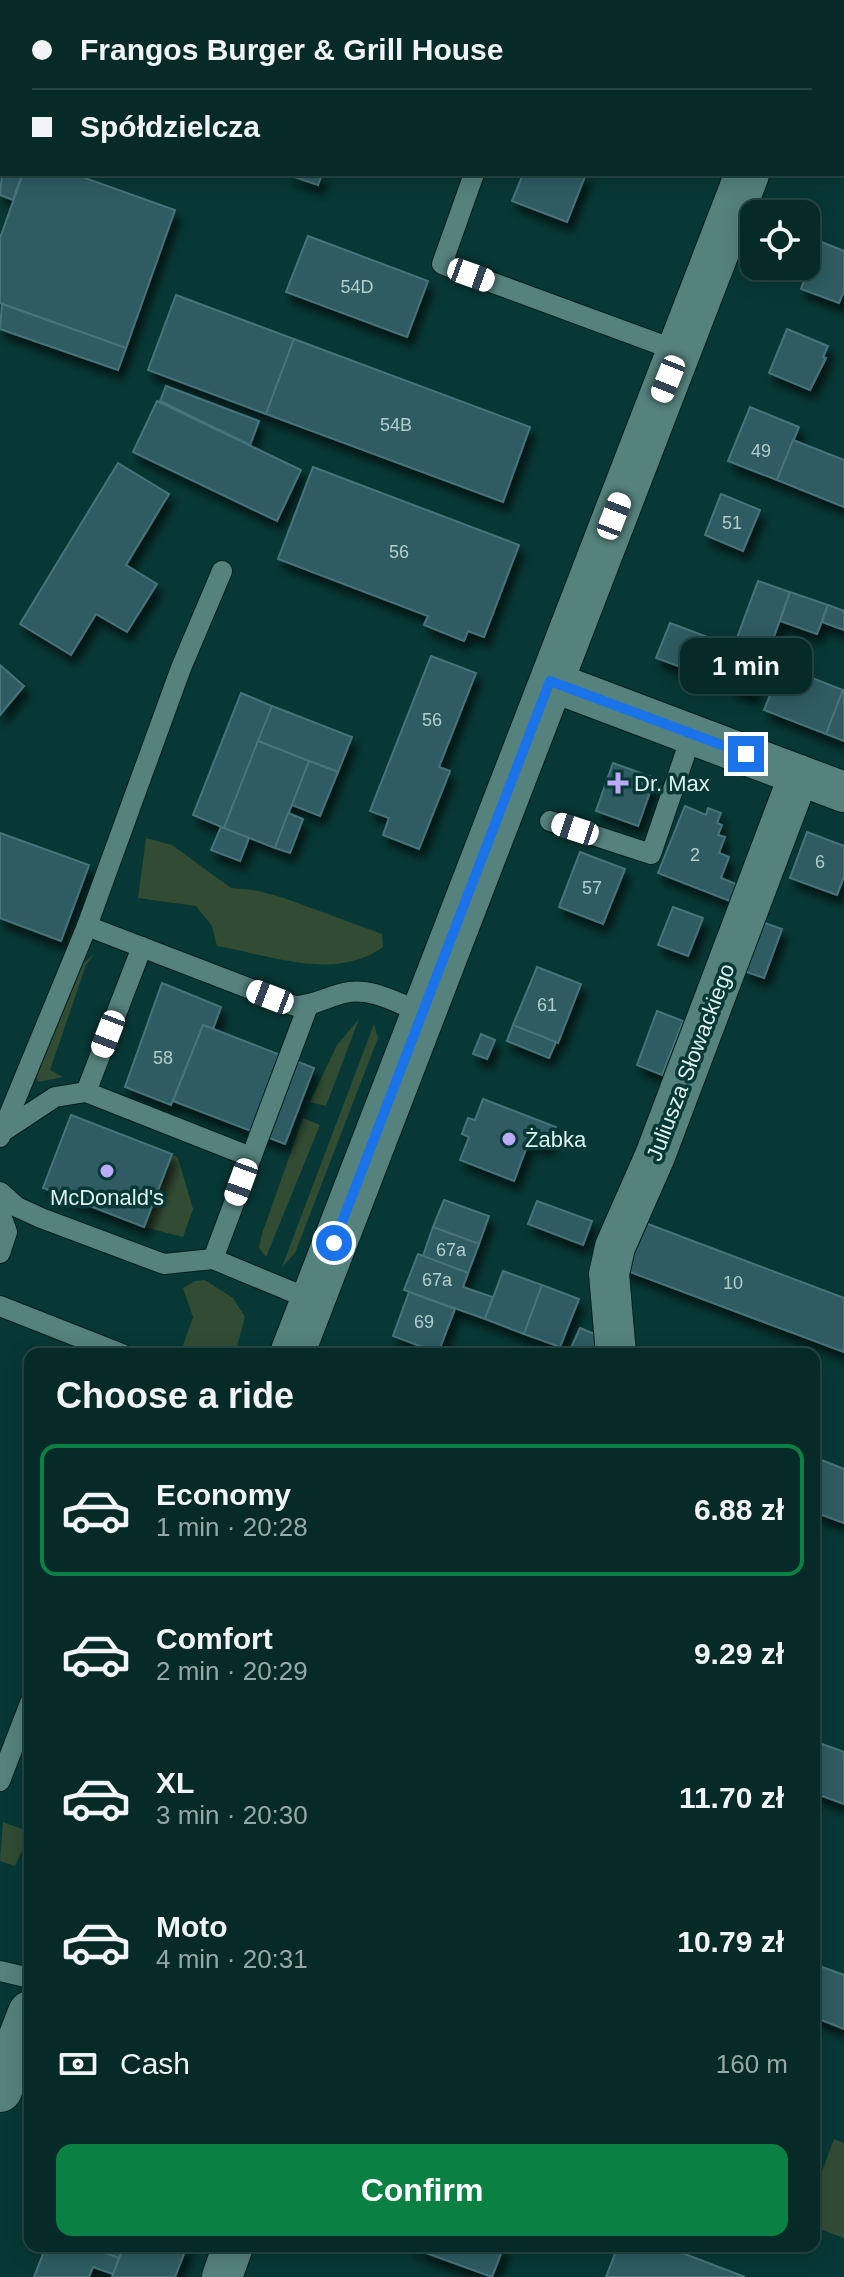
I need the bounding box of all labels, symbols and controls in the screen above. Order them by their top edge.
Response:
text: Frangos Burger & Grill House [80,33,503,66]
text: Spółdzielcza [80,110,260,143]
map controls [740,200,820,280]
button: locate [740,200,820,280]
car [444,256,498,294]
house number: 54D [340,277,374,297]
car [648,352,688,406]
house number: 54B [380,415,412,435]
house number: 49 [751,441,771,461]
car [594,489,634,543]
house number: 51 [722,513,742,533]
house number: 56 [389,542,409,562]
callout: 1 min [680,638,812,694]
text: 1 min [712,651,780,681]
house number: 56 [422,710,442,730]
route end [728,736,764,772]
place label: Dr. Max [634,771,710,796]
marker: Dr. Max [609,774,627,792]
car [548,810,602,848]
house number: 2 [690,845,700,865]
house number: 6 [815,852,825,872]
house number: 57 [582,878,602,898]
street label: Juliusza Słowackiego [641,960,740,1164]
car [243,977,297,1017]
house number: 61 [537,995,557,1015]
car [88,1007,128,1061]
house number: 58 [153,1048,173,1068]
place label: Żabka [525,1127,587,1152]
marker: Żabka [500,1130,518,1148]
car [222,1155,260,1209]
marker: McDonald's [98,1162,116,1180]
place label: McDonald's [50,1185,164,1210]
route start [316,1225,352,1261]
house number: 67a [436,1240,467,1260]
house number: 67a [422,1270,453,1290]
house number: 10 [723,1273,743,1293]
house number: 69 [414,1312,434,1332]
text: Choose a ride [56,1375,294,1416]
icon: car [60,1474,132,1546]
text: Economy [156,1478,291,1511]
text: 6.88 zł [694,1493,784,1526]
text: 1 min · 20:28 [156,1512,308,1542]
icon: car [60,1618,132,1690]
text: Comfort [156,1622,273,1655]
text: 9.29 zł [694,1637,784,1670]
text: 2 min · 20:29 [156,1656,308,1686]
icon: car [60,1762,132,1834]
text: XL [156,1766,194,1799]
text: 11.70 zł [679,1781,784,1814]
text: 3 min · 20:30 [156,1800,308,1830]
icon: car [60,1906,132,1978]
text: Moto [156,1910,228,1943]
text: 10.79 zł [677,1925,784,1958]
text: 4 min · 20:31 [156,1944,308,1974]
icon: cash [56,2042,100,2086]
text: Cash [120,2047,190,2080]
text: 160 m [716,2049,788,2079]
button: Confirm [56,2144,788,2236]

